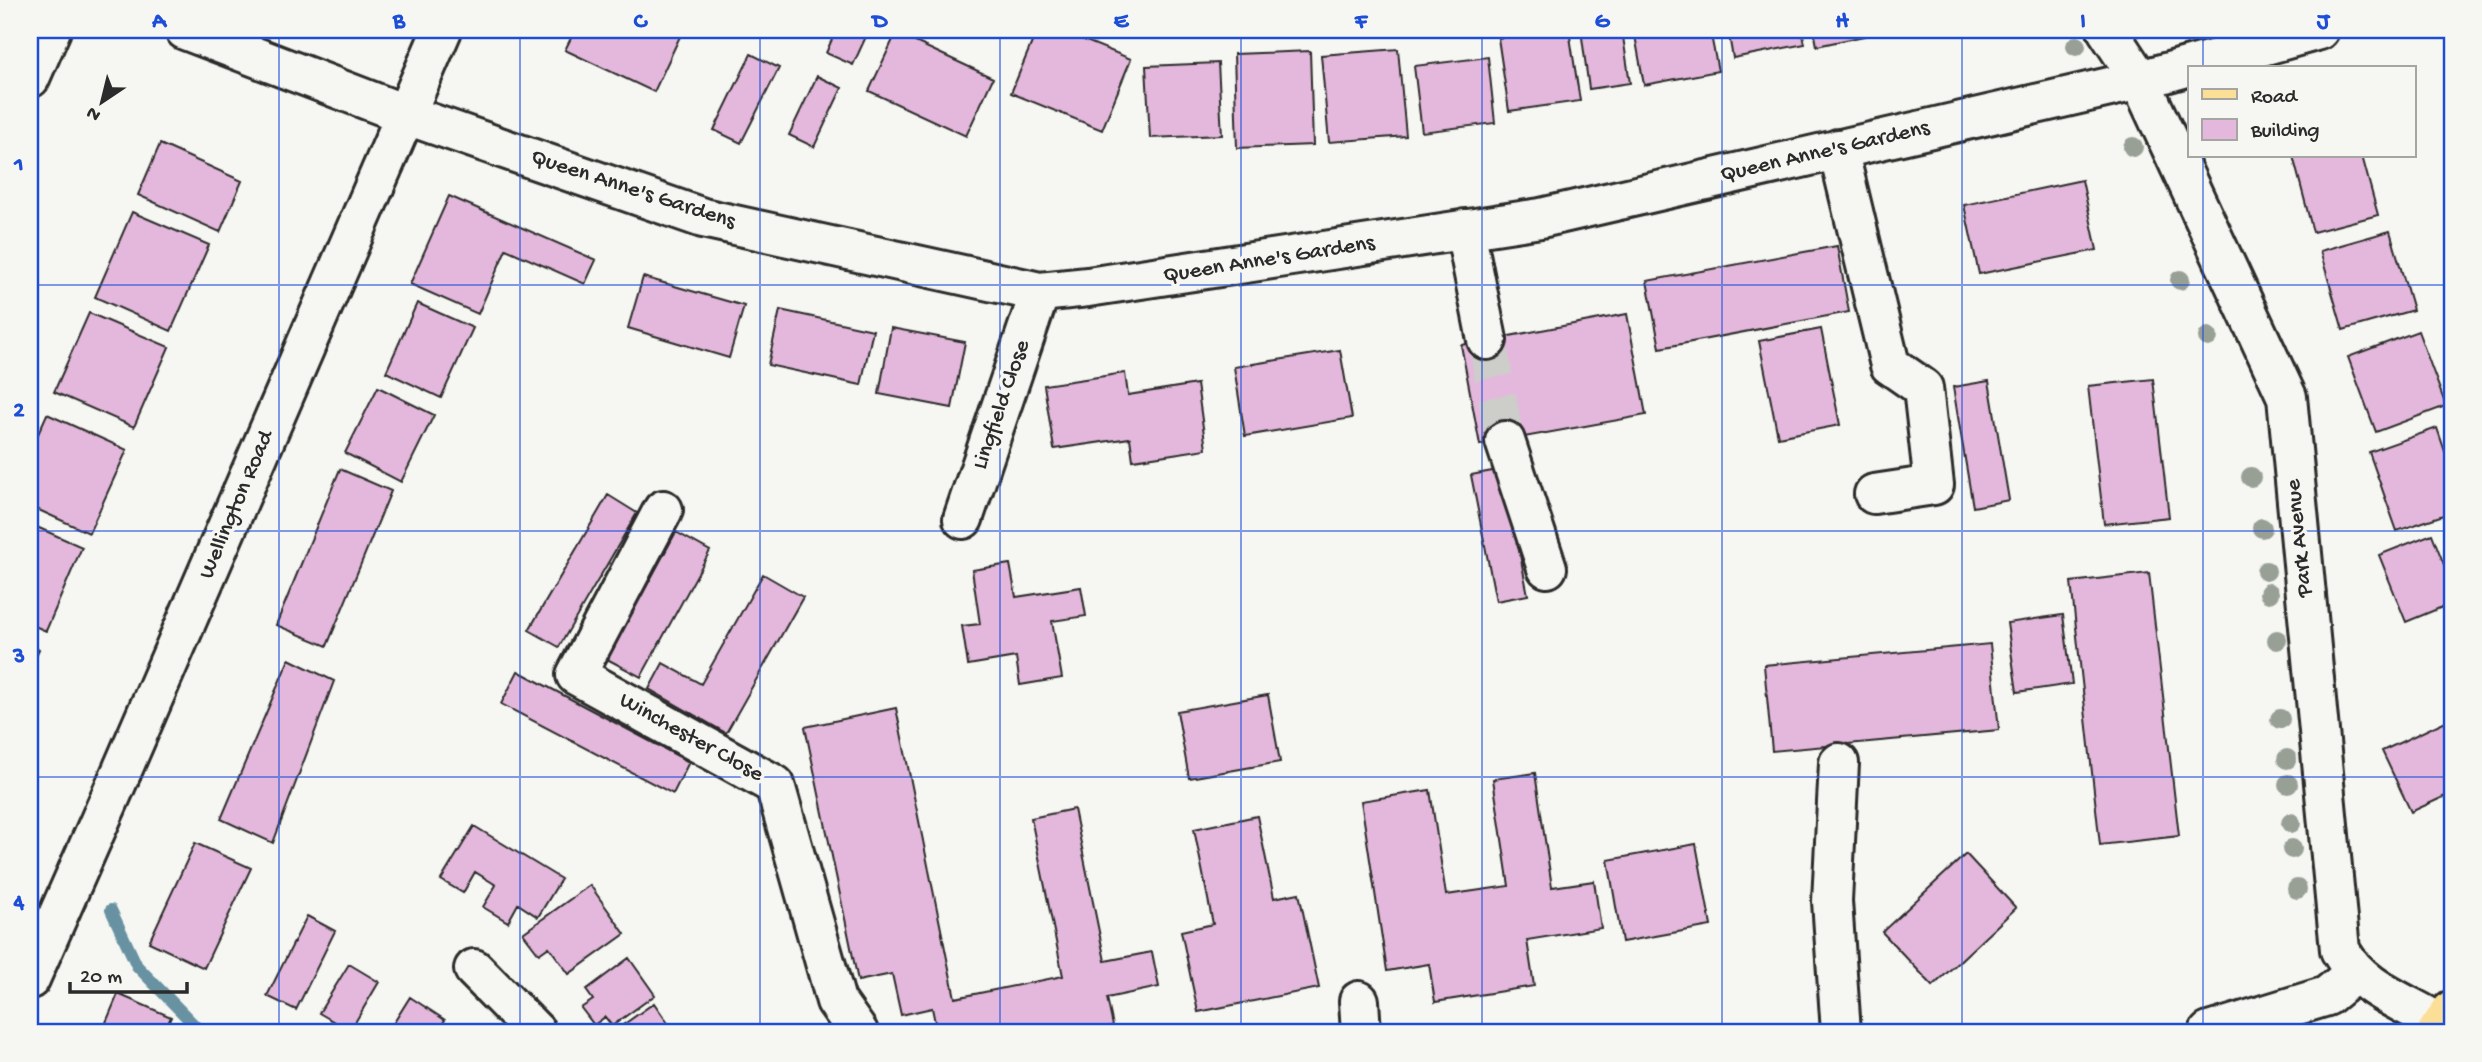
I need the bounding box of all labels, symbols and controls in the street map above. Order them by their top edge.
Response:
text: A [151,9,167,36]
text: B [392,9,406,36]
text: C [634,9,649,36]
text: D [871,9,889,36]
text: E [1114,9,1130,36]
text: F [1354,9,1369,36]
text: G [1595,9,1611,36]
text: H [1835,9,1849,36]
text: I [2080,9,2086,36]
text: J [2316,9,2331,36]
north arrow [66,66,136,136]
legend [2188,66,2416,158]
text: Road [2251,86,2299,111]
text: N [83,100,106,126]
street label: Queen Anne's Gardens [1718,115,1933,189]
text: Building [2250,120,2320,145]
street label: Queen Anne's Gardens [527,144,739,236]
text: 1 [13,152,24,179]
street label: Queen Anne's Gardens [1161,230,1377,290]
street label: Lingfield Close [967,336,1037,473]
text: 2 [13,398,25,425]
street label: Wellington Road [194,425,281,583]
street label: Park Avenue [2280,477,2320,599]
text: 3 [12,644,25,671]
street label: Winchester Close [614,687,769,789]
text: 4 [13,890,25,917]
scale bar [70,950,187,994]
text: 20 m [80,966,122,991]

